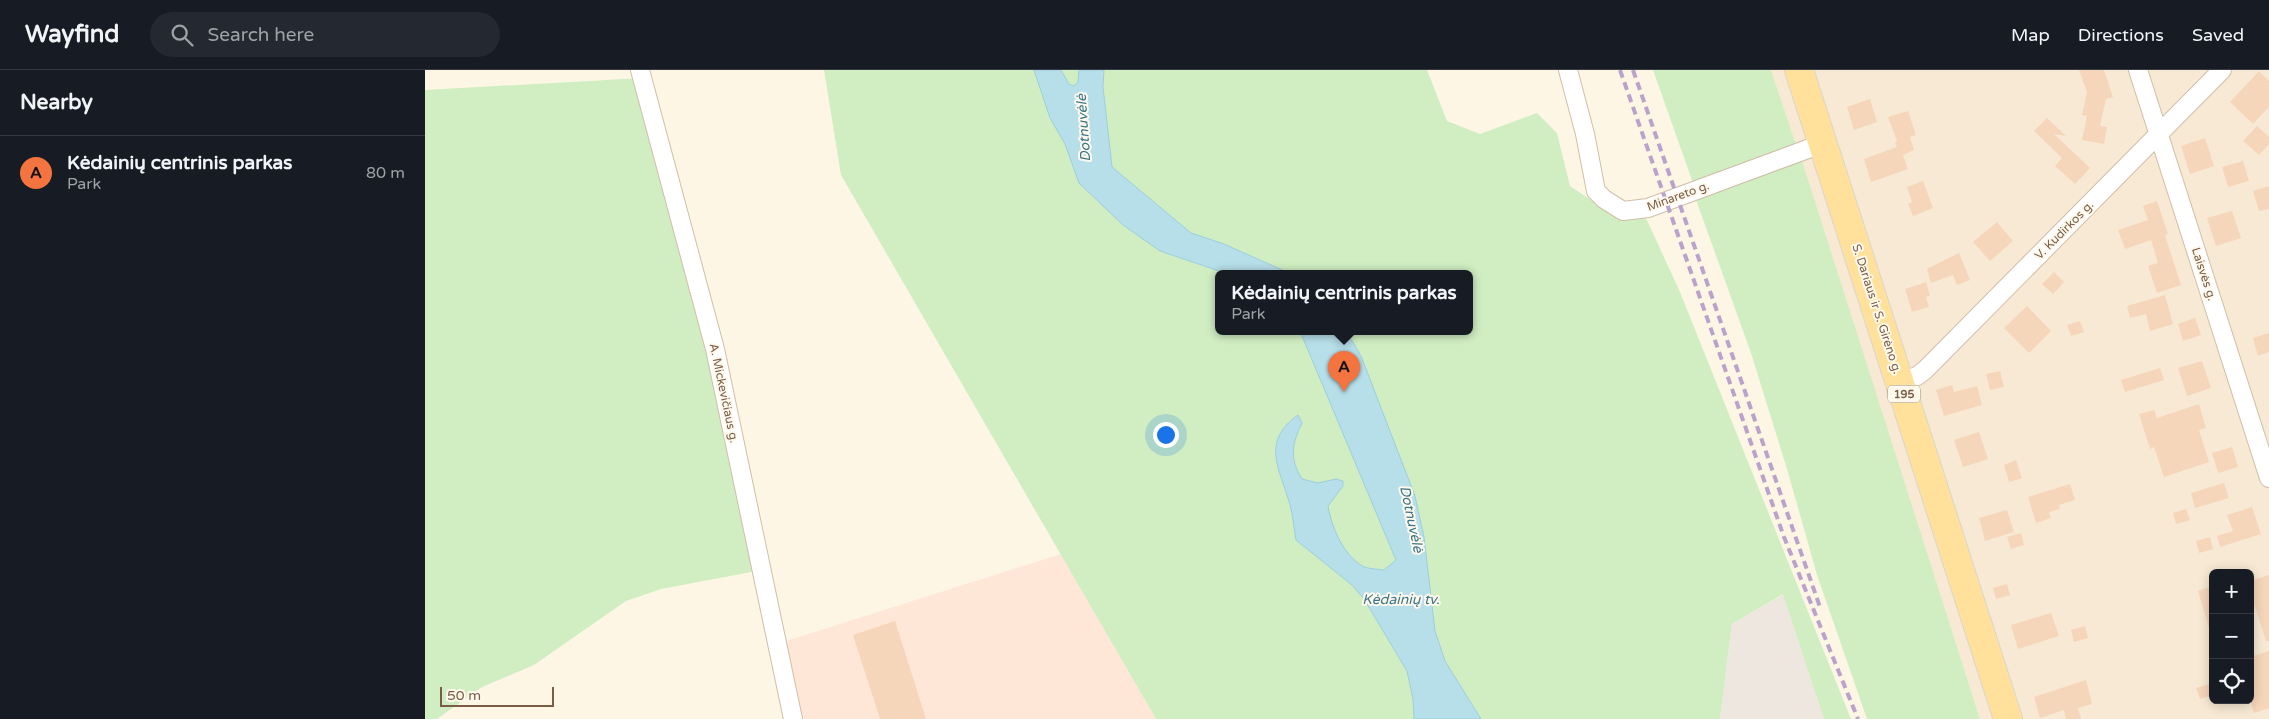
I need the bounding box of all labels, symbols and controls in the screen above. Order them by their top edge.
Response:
search box [150,12,500,57]
text: Wayfind [25,20,120,49]
icon: search [168,21,196,49]
text: Search here [208,24,314,46]
text: Map [2011,24,2050,46]
text: Directions [2078,24,2164,46]
text: Saved [2192,24,2244,46]
text: Nearby [20,90,93,115]
water label: Dotnuvėlė [1073,93,1094,162]
text: Kėdainių centrinis parkas [67,152,292,174]
text: A [30,163,42,183]
text: 80 m [366,163,405,183]
text: Park [67,174,101,194]
street label: Minareto g. [1645,178,1711,214]
street label: V. Kudirkos g. [2032,198,2096,262]
street label: S. Dariaus ir S. Girėno g. [1849,242,1905,376]
street label: Laisvės g. [2189,246,2219,302]
popup [1215,270,1473,335]
text: Kėdainių centrinis parkas [1231,282,1457,304]
text: Park [1231,304,1265,324]
street label: A. Mickevičiaus g. [707,342,741,444]
pin: A [1328,351,1360,392]
road number: 195 [1888,386,1920,402]
your location [1153,422,1179,448]
water label: Dotnuvėlė [1396,484,1427,555]
map controls [2209,569,2254,704]
button: + [2209,569,2254,614]
water label: Kėdainių tv. [1362,591,1440,608]
button: − [2209,614,2254,659]
button: locate [2209,659,2254,704]
scale bar [440,684,554,707]
text: 50 m [447,687,481,704]

